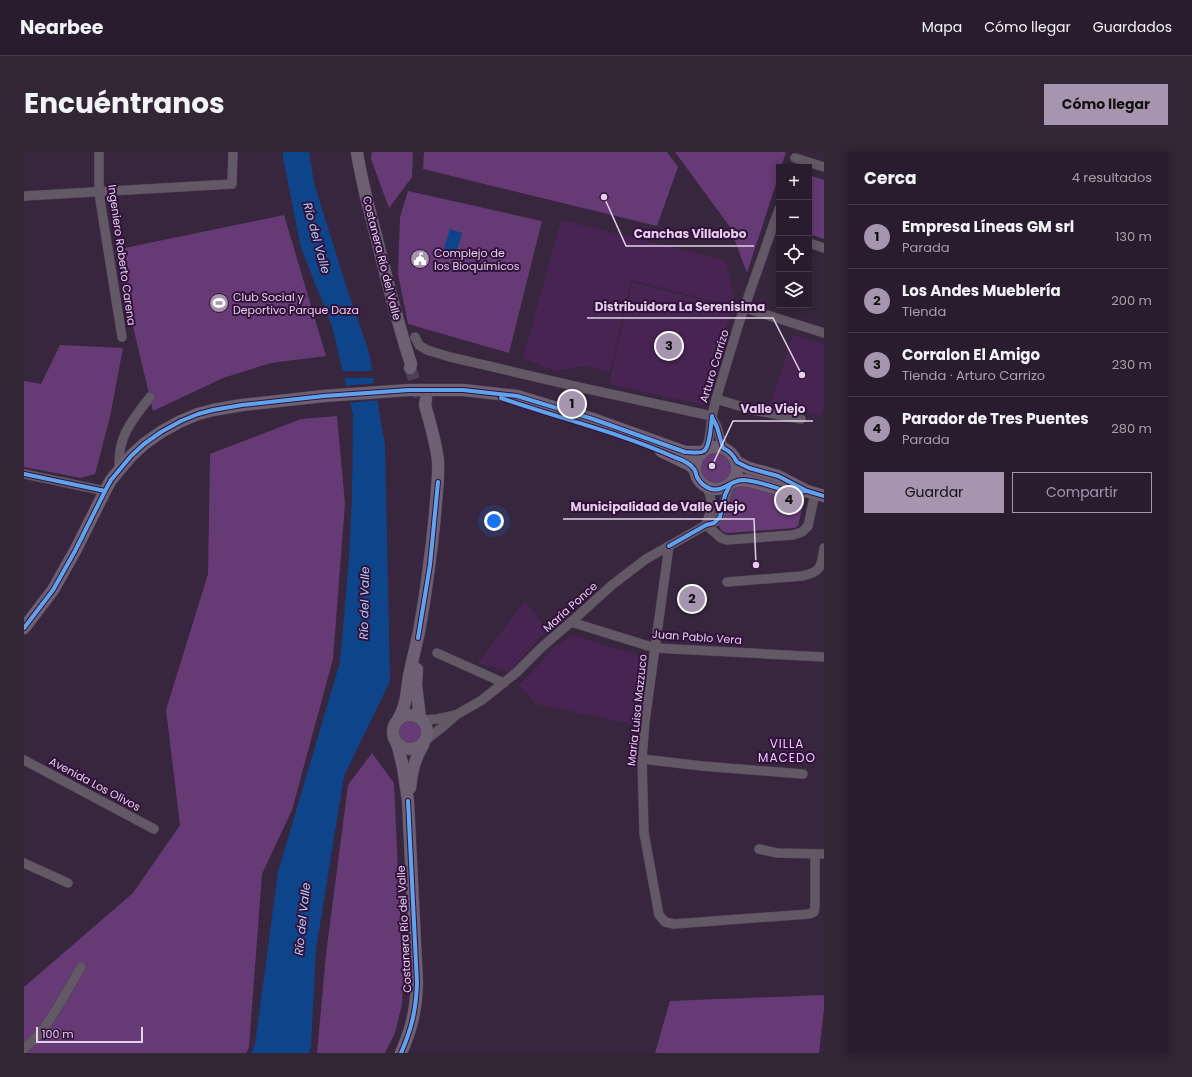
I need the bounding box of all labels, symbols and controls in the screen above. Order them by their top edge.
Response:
text: Nearbee [20,14,103,41]
text: Mapa [922,17,962,37]
text: Cómo llegar [984,17,1071,37]
text: Guardados [1093,17,1172,37]
text: Encuéntranos [24,84,225,123]
button: Cómo llegar [1044,84,1168,125]
map controls [776,164,812,308]
button: + [776,164,812,200]
text: Cerca [864,166,917,190]
text: 4 resultados [1072,168,1152,187]
street label: Ingeniero Roberto Carena [104,184,140,326]
street label: Costanera Río del Valle [359,194,405,322]
water label: Río del Valle [299,200,335,276]
button: − [776,200,812,236]
text: Empresa Líneas GM srl [902,216,1074,237]
callout: Canchas Villalobo [626,222,754,246]
text: Canchas Villalobo [634,225,747,242]
text: 1 [875,227,879,246]
text: 130 m [1115,227,1152,246]
button: locate [776,236,812,272]
text: Parada [902,238,950,257]
place label: Complejo de los Bioquímicos [434,245,520,274]
public building icon: Complejo de los Bioquímicos [409,248,431,270]
button: layers [776,272,812,308]
text: Los Andes Mueblería [902,280,1061,301]
place label: Club Social y Deportivo Parque Daza [233,289,359,318]
text: 2 [873,291,881,310]
text: 200 m [1111,291,1152,310]
sports icon: Club Social y Deportivo Parque Daza [208,292,230,314]
callout: Distribuidora La Serenisima [587,294,773,318]
text: Distribuidora La Serenisima [595,298,765,315]
text: Tienda [902,302,946,321]
street label: Arturo Carrizo [695,328,733,404]
pin: 3 [656,331,682,361]
text: Corralon El Amigo [902,344,1040,365]
text: 3 [873,355,881,374]
text: 230 m [1112,355,1152,374]
text: Tienda · Arturo Carrizo [902,366,1045,385]
pin: 1 [559,389,585,419]
callout: Valle Viejo [733,397,813,421]
text: Valle Viejo [741,400,806,417]
text: Parador de Tres Puentes [902,408,1089,429]
text: 4 [873,419,881,438]
text: 280 m [1111,419,1152,438]
text: Parada [902,430,950,449]
button: Guardar [864,472,1004,513]
button: Compartir [1012,472,1152,513]
pin: 4 [776,485,802,515]
callout: Municipalidad de Valle Viejo [563,495,754,519]
text: Municipalidad de Valle Viejo [571,498,746,515]
your location [484,511,504,531]
water label: Río del Valle [355,566,373,640]
street label: María Ponce [539,578,601,636]
pin: 2 [679,584,705,614]
street label: Juan Pablo Vera [652,626,742,648]
street label: Maria Luisa Mazzuco [623,653,651,767]
district label: VILLA MACEDO [758,735,816,766]
street label: Avenida Los Olivos [46,753,144,815]
street label: Costanera Río del Valle [393,865,415,993]
water label: Río del Valle [290,881,314,956]
scale bar [36,1025,143,1044]
text: 100 m [42,1026,74,1042]

